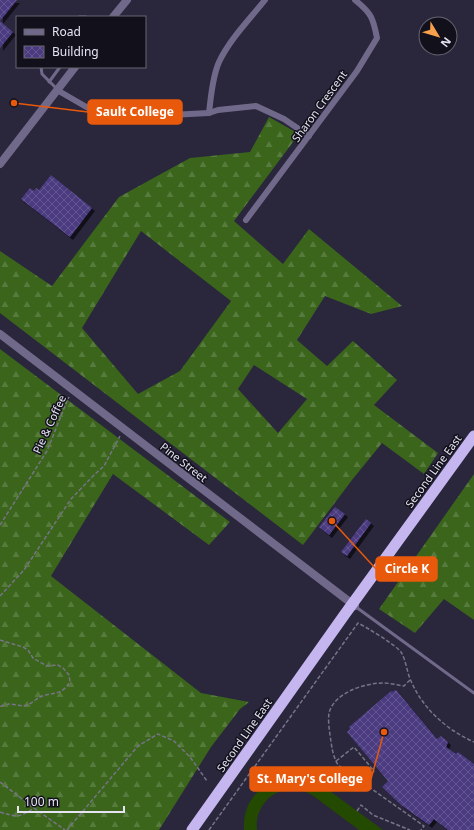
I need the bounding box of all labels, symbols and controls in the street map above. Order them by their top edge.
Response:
legend [16,16,146,68]
north arrow [418,16,458,56]
text: Road [52,23,81,40]
text: N [438,34,455,51]
text: Building [52,43,99,60]
street label: Sharon Crescent [288,67,350,145]
callout: Sault College [88,100,182,124]
text: Sault College [96,103,174,120]
street label: Pie & Coffee [29,392,69,456]
street label: Second Line East [401,432,465,510]
street label: Pine Street [157,439,211,485]
callout: Circle K [376,557,437,581]
text: Circle K [385,560,429,577]
street label: Second Line East [213,695,275,775]
callout: St. Mary's College [250,767,371,791]
text: St. Mary's College [257,770,363,787]
scale bar [18,788,124,814]
text: 100 m [24,793,59,810]

